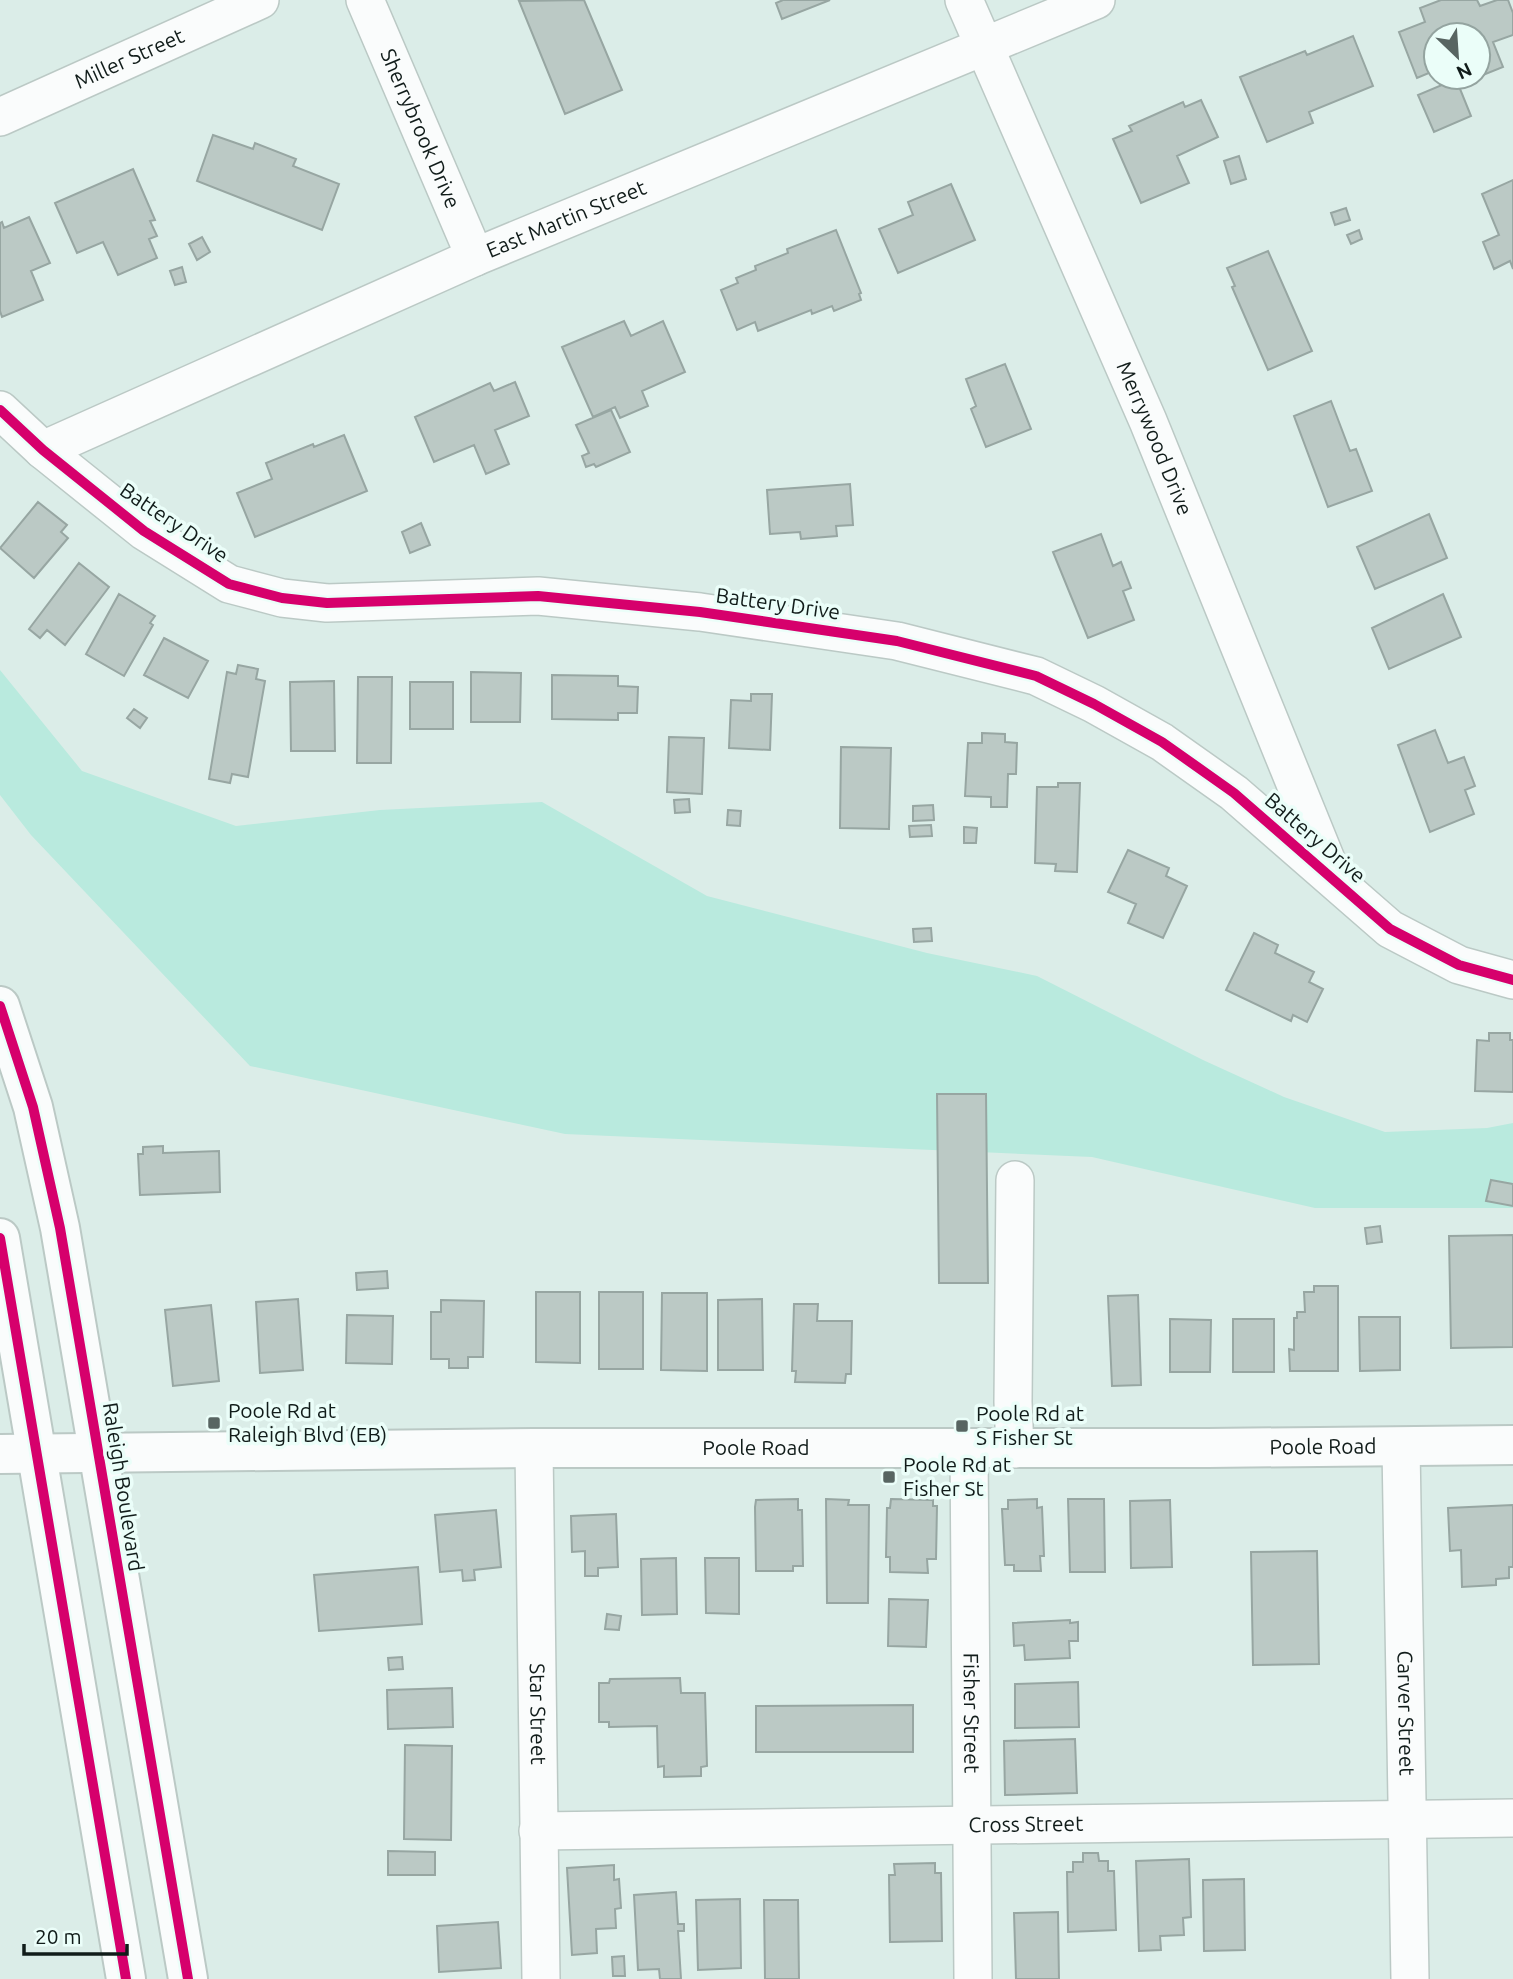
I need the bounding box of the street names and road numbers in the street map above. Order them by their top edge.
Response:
street label: Miller Street [71,23,188,93]
street label: Sherrybrook Drive [376,45,466,212]
street label: East Martin Street [483,175,649,262]
street label: Merrywood Drive [1112,357,1198,518]
street label: Battery Drive [116,477,233,567]
street label: Battery Drive [714,582,842,624]
street label: Battery Drive [1261,787,1371,887]
street label: Raleigh Boulevard [99,1401,149,1573]
street label: Poole Road [1269,1433,1377,1458]
street label: Poole Road [702,1435,810,1459]
street label: Carver Street [1393,1650,1420,1776]
street label: Fisher Street [960,1653,984,1773]
street label: Star Street [526,1663,551,1765]
street label: Cross Street [968,1811,1084,1836]

